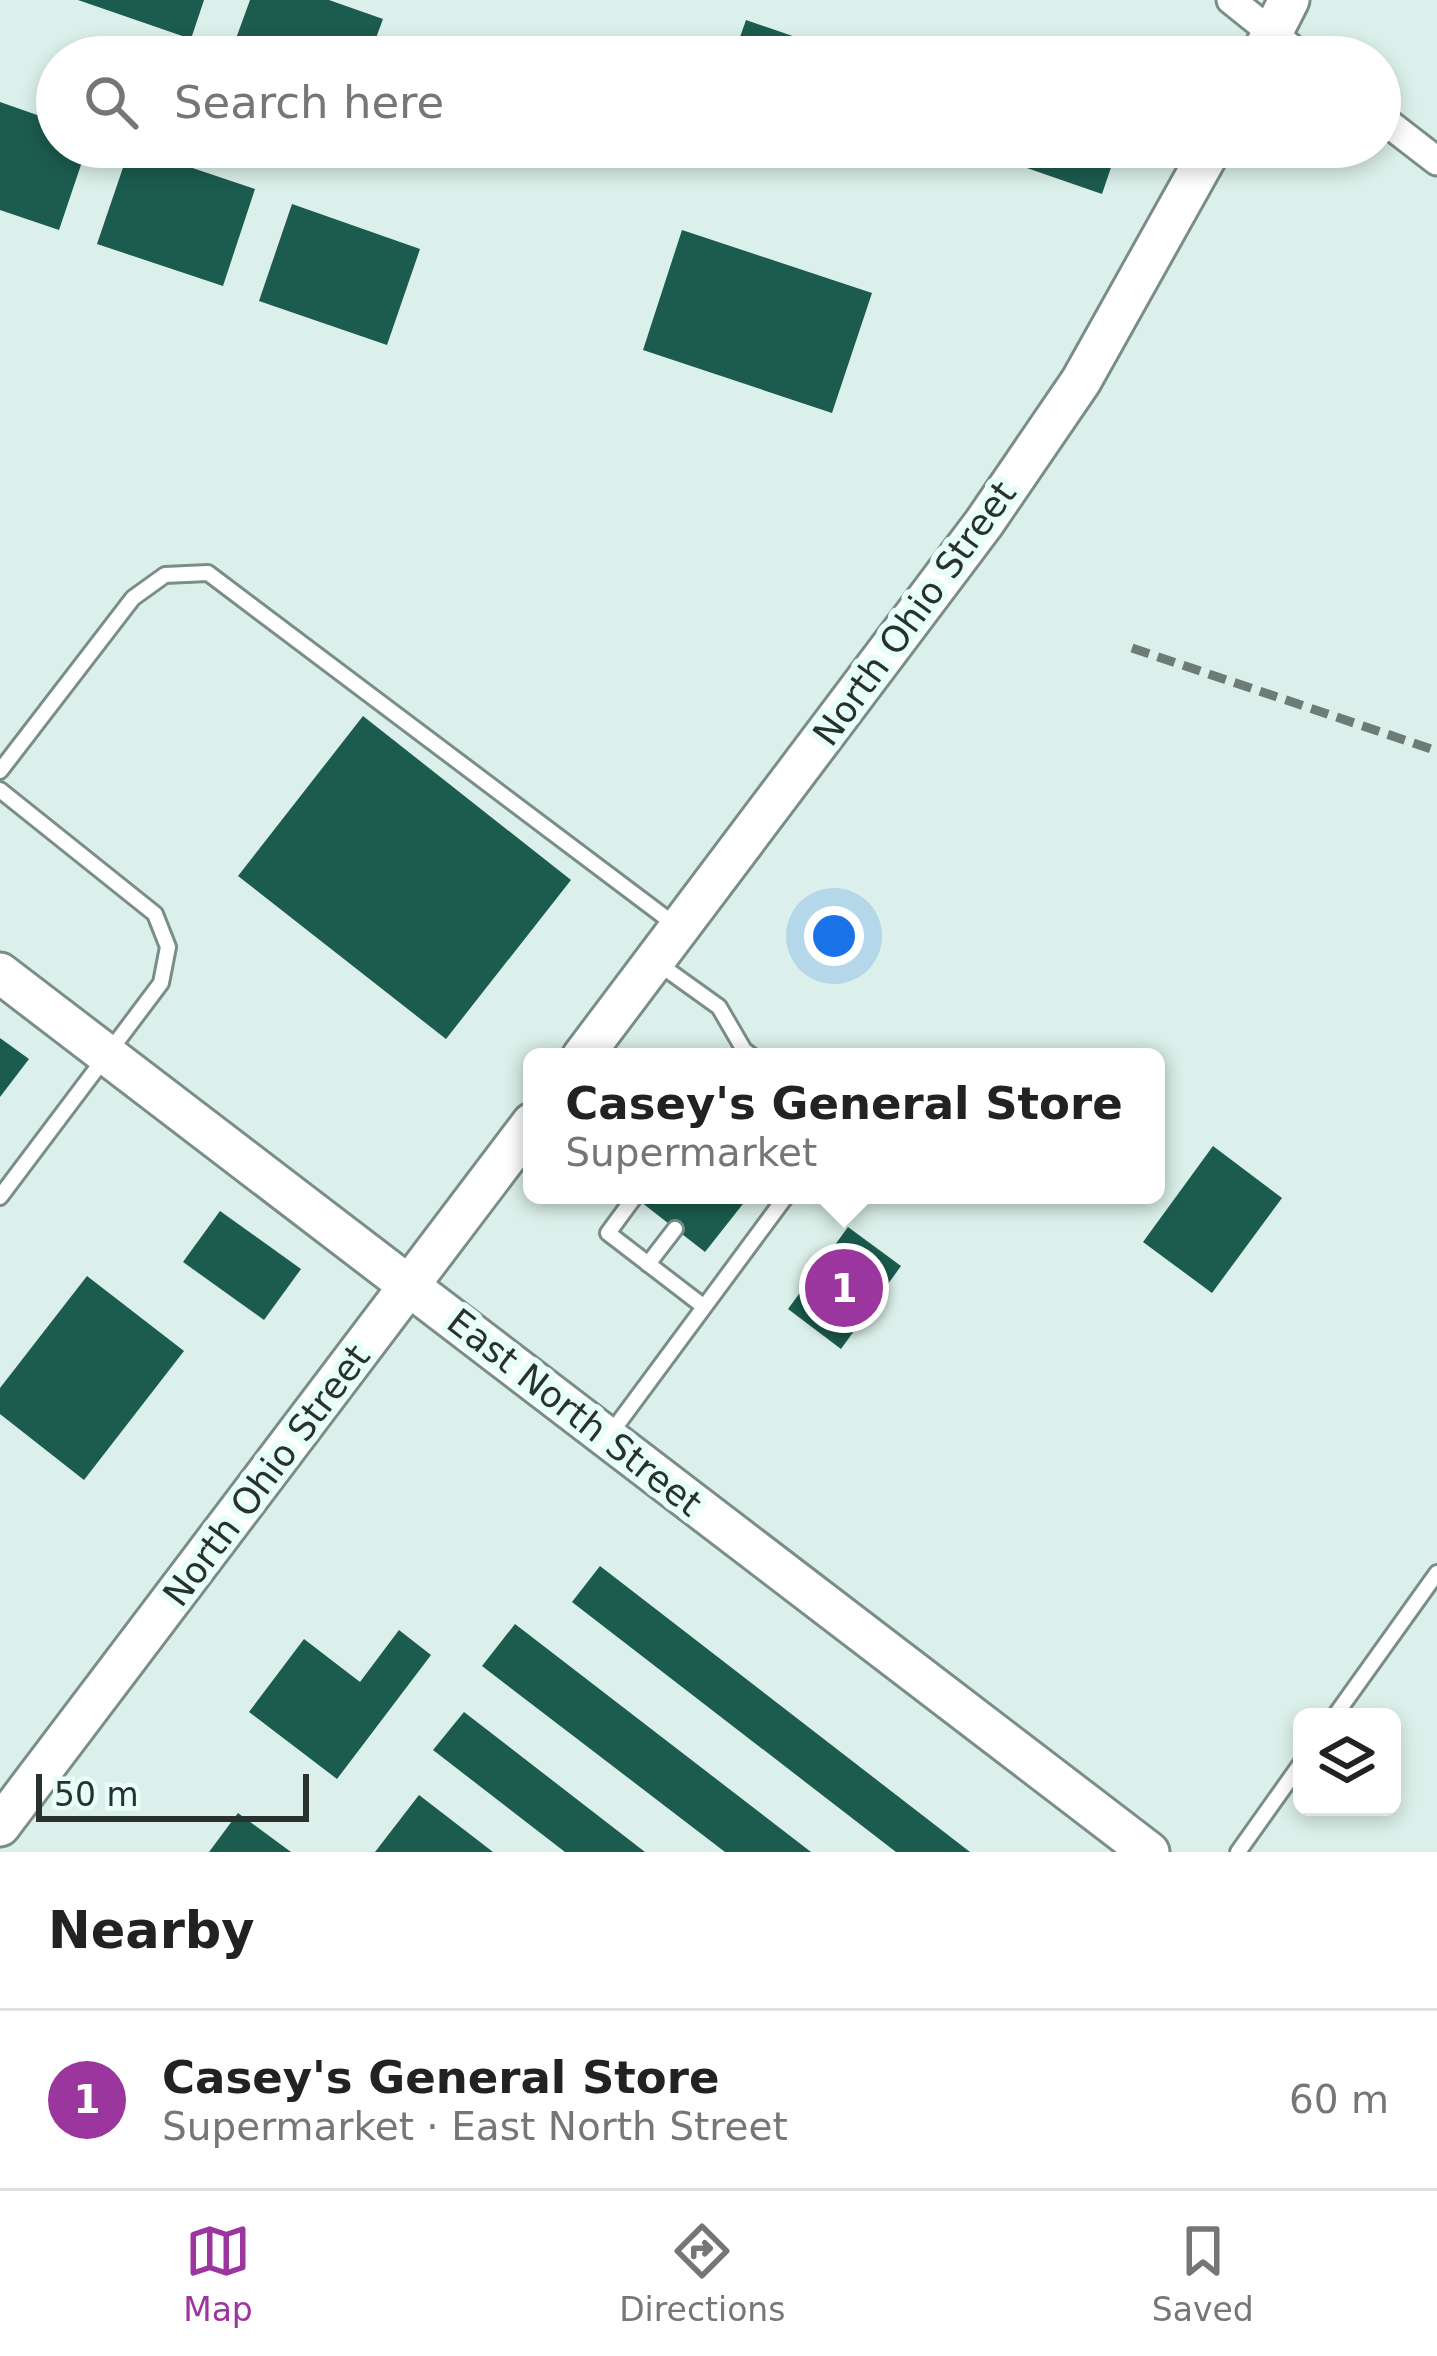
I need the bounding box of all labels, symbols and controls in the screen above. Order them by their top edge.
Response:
search box [36,36,1401,168]
icon: search [78,69,144,135]
text: Search here [174,76,444,129]
street label: North Ohio Street [805,473,1024,753]
your location [804,906,864,966]
popup [523,1048,1165,1204]
text: Casey's General Store [565,1077,1123,1130]
text: Supermarket [565,1130,817,1175]
pin: 1 [805,1243,883,1333]
street label: East North Street [440,1301,710,1524]
street label: North Ohio Street [155,1337,378,1614]
map controls [1293,1708,1401,1816]
button: layers [1293,1708,1401,1816]
scale bar [36,1768,309,1821]
text: 50 m [54,1775,139,1814]
text: Nearby [48,1901,255,1960]
text: Casey's General Store [162,2051,719,2104]
text: 1 [73,2077,101,2122]
text: 60 m [1289,2077,1389,2122]
text: Supermarket · East North Street [162,2104,788,2149]
tab: Map [183,2218,253,2329]
tab: Directions [619,2218,785,2329]
tab: Saved [1152,2218,1254,2329]

